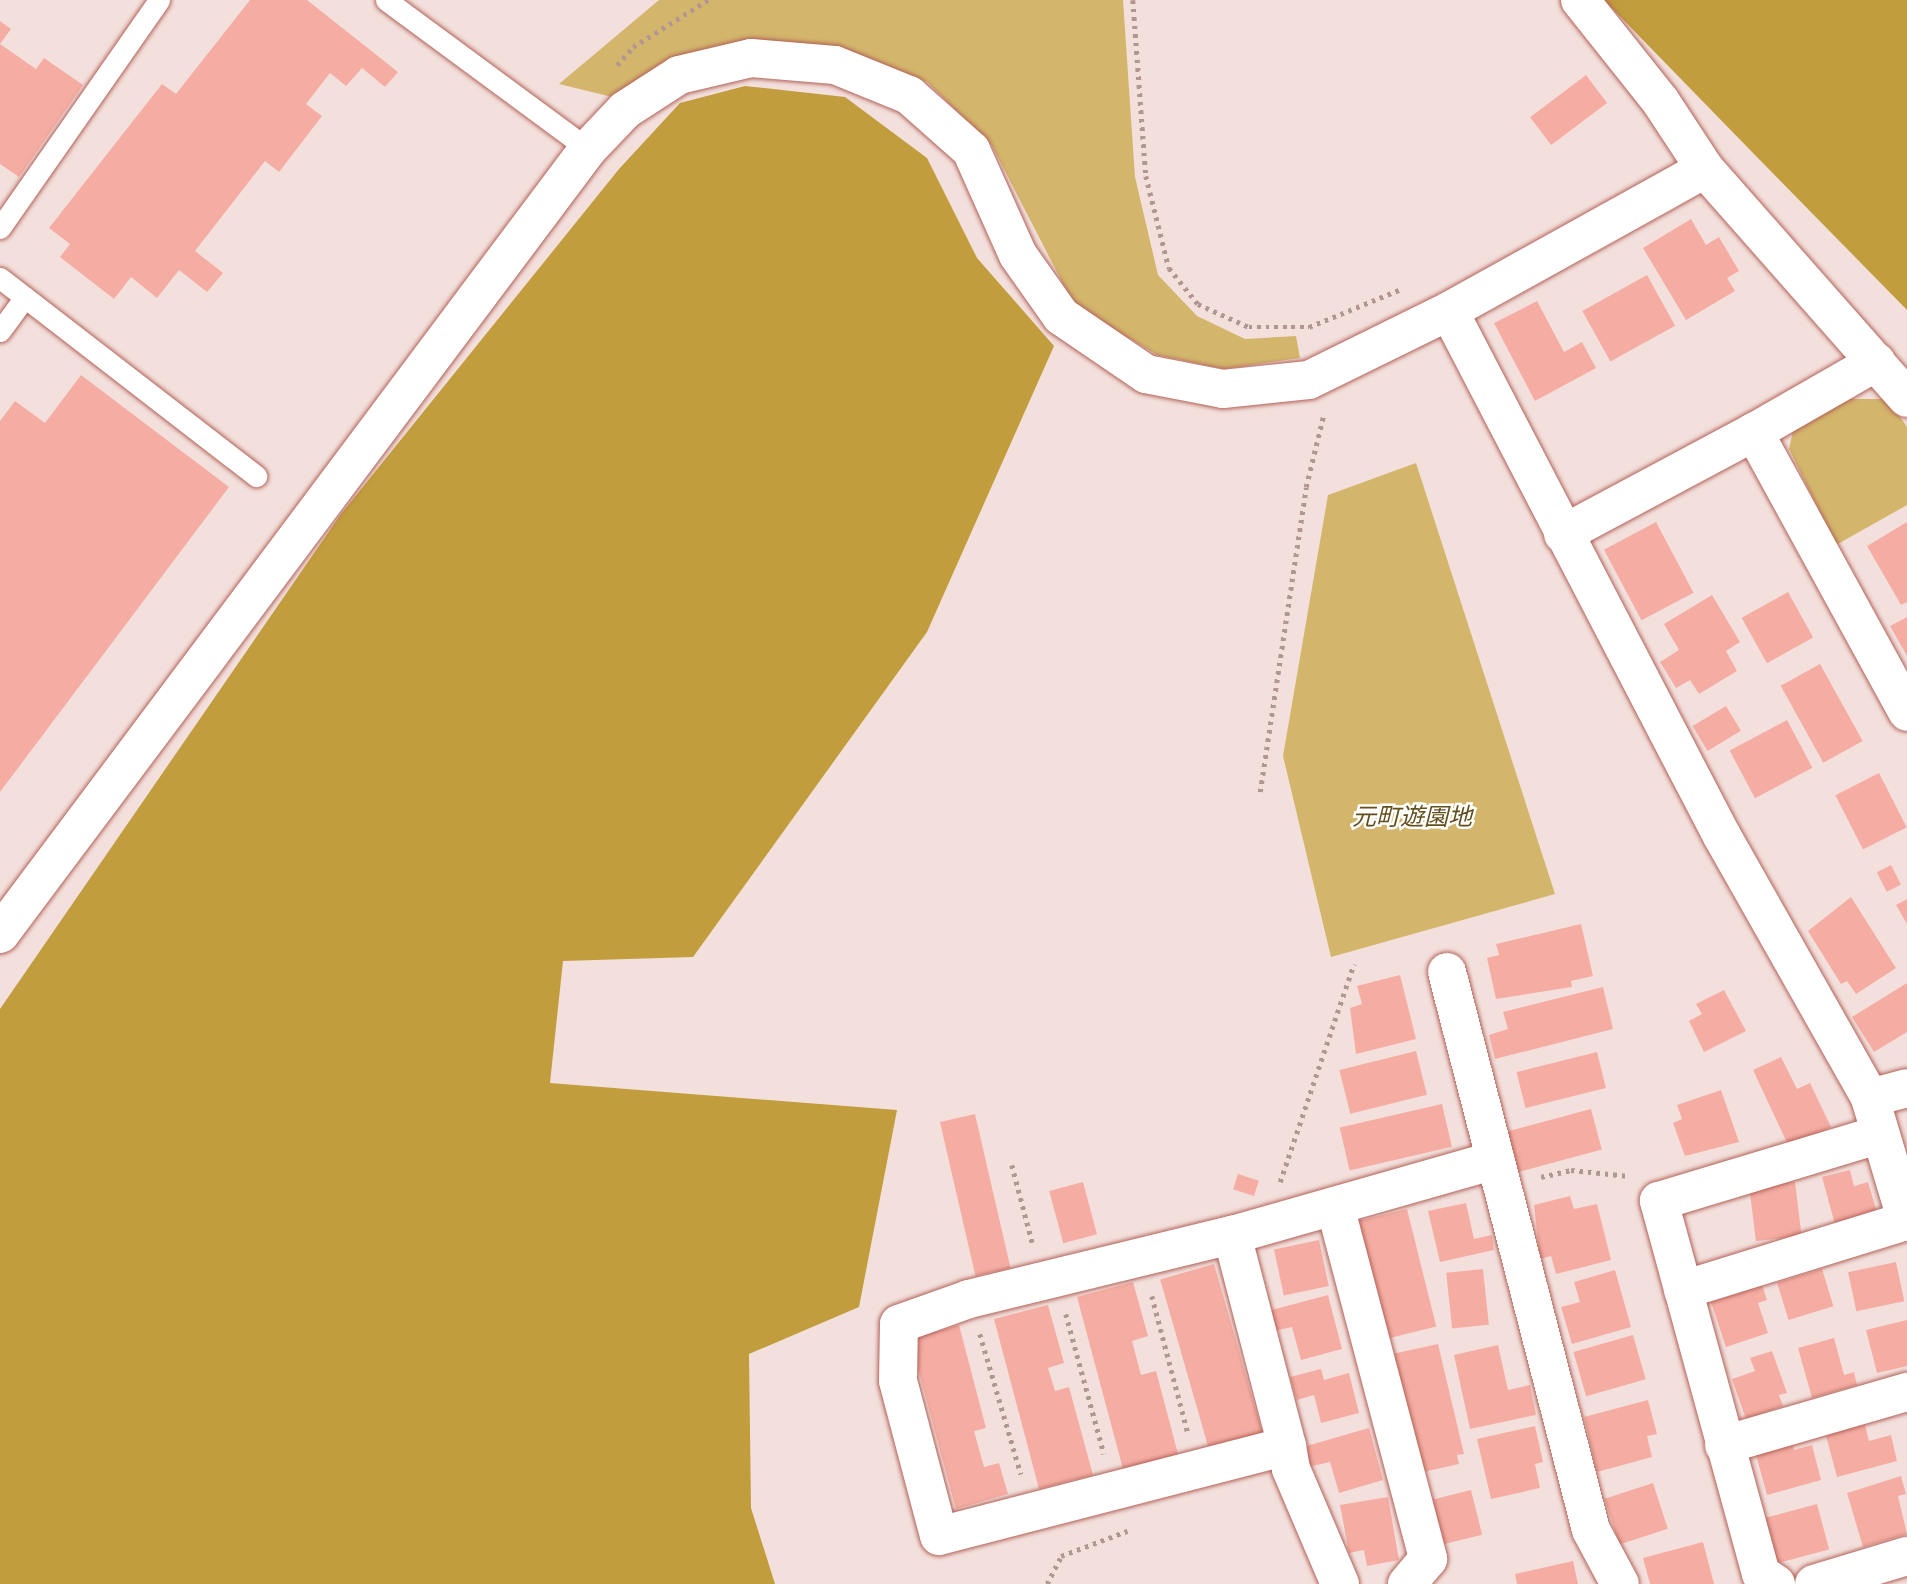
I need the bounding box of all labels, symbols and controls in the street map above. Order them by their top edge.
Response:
park label: 元町遊園地 [1352,803,1472,831]

